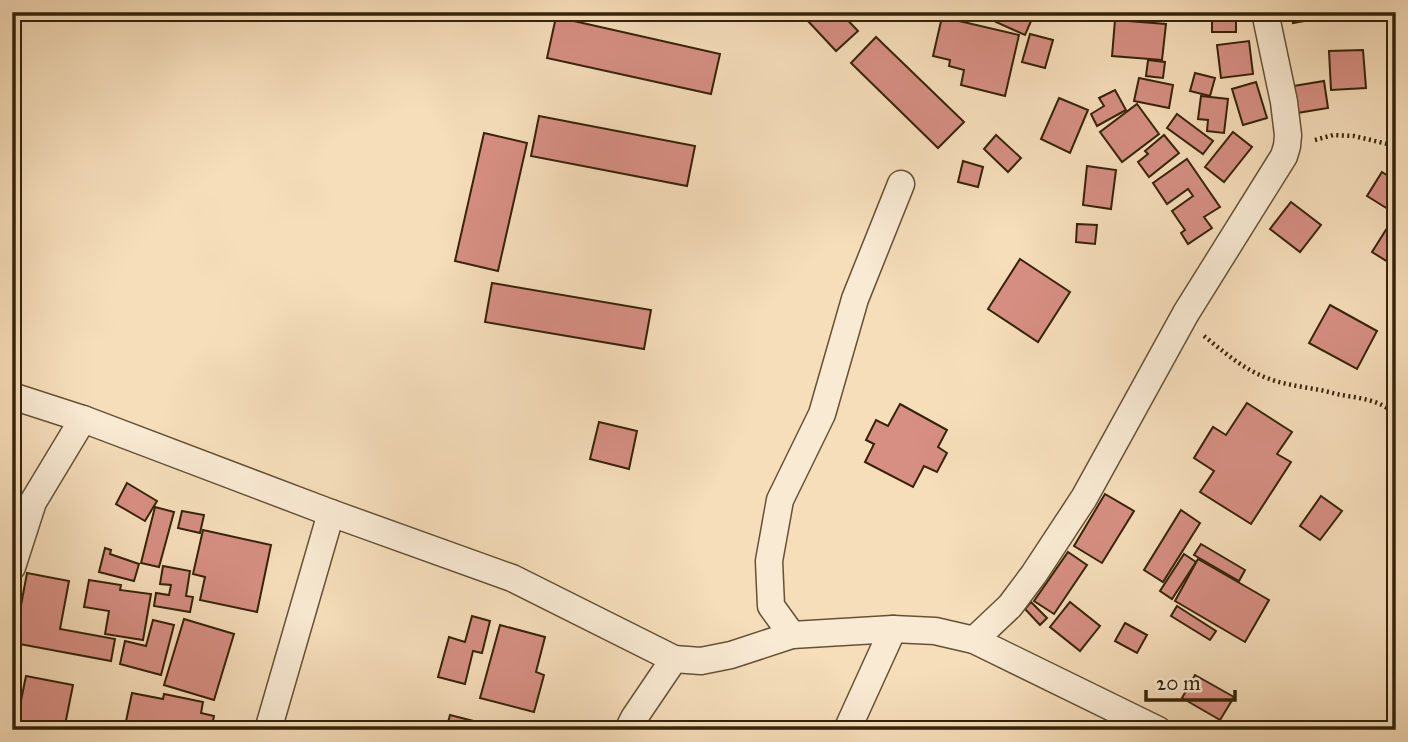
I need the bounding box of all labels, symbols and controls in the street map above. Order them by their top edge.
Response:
scale bar [1146,658,1235,702]
text: 20 m [1156,670,1201,696]

